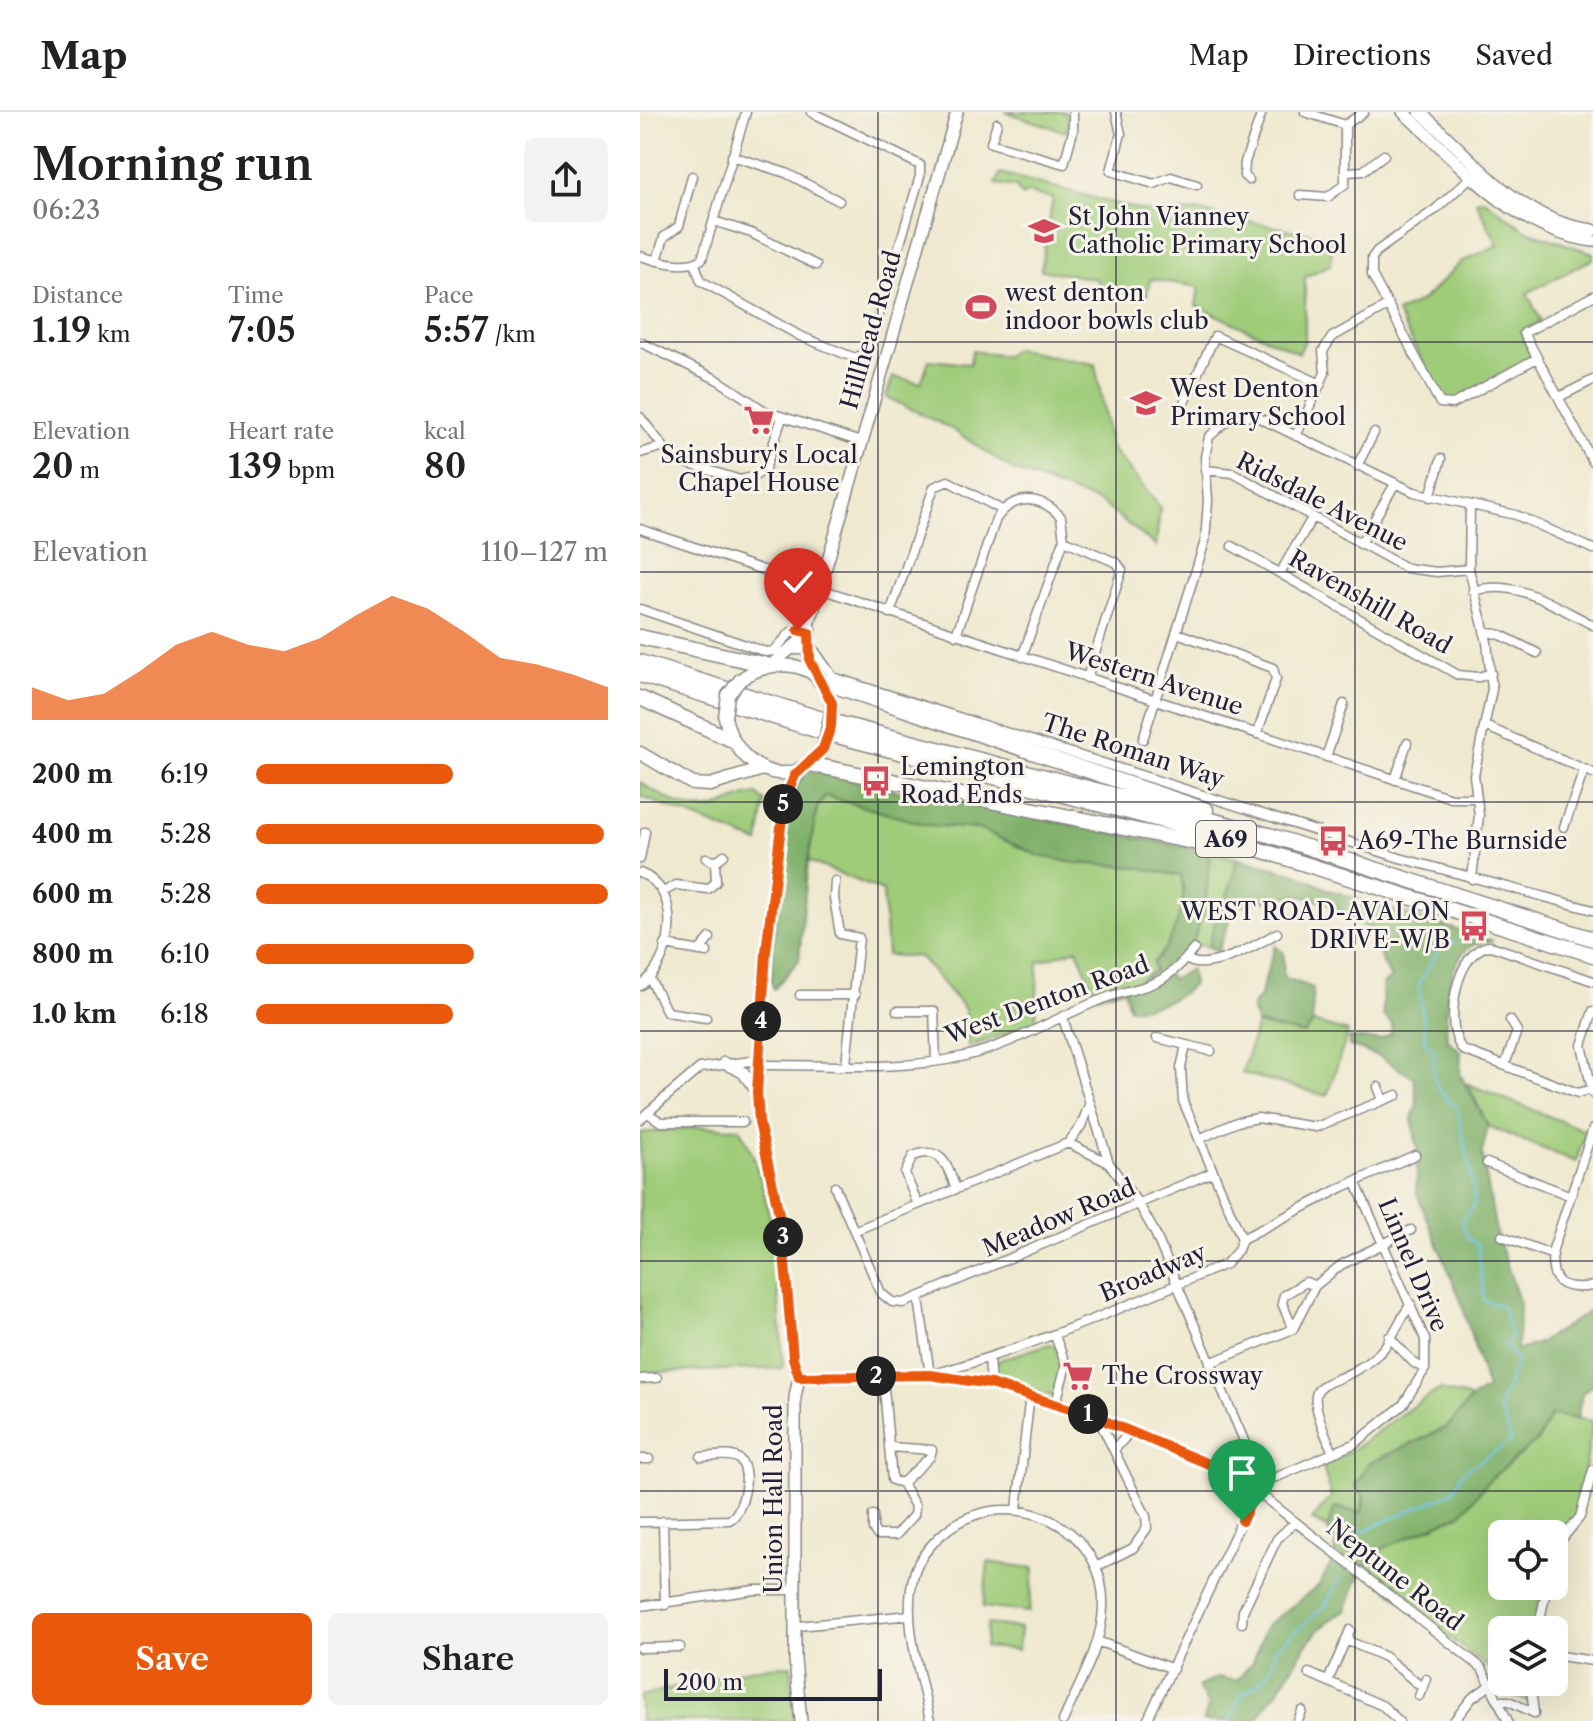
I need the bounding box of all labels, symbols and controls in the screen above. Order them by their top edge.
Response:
text: Map [40,32,128,79]
text: Map [1189,38,1249,72]
text: Directions [1293,38,1431,72]
text: Saved [1475,38,1553,72]
text: Morning run [32,137,313,191]
button: share [524,138,608,222]
text: 06:23 [32,194,100,226]
place label: St John Vianney Catholic Primary School [1068,202,1347,259]
school or university icon: St John Vianney Catholic Primary School [1027,214,1061,248]
street label: Hillhead Road [834,247,907,412]
place label: west denton indoor bowls club [1004,278,1209,335]
text: Distance [32,282,123,309]
text: Time [228,282,284,309]
text: Pace [424,282,474,309]
sports icon: west denton indoor bowls club [964,290,998,324]
text: 1.19 [32,309,91,351]
text: 7:05 [228,309,296,351]
text: 5:57 [424,309,489,351]
text: km [91,321,130,348]
text: /km [489,321,536,348]
place label: West Denton Primary School [1169,374,1346,431]
school or university icon: West Denton Primary School [1129,386,1163,420]
supermarket icon: Sainsbury's Local Chapel House [742,403,776,437]
text: Elevation [32,418,130,445]
text: Heart rate [228,418,334,445]
text: kcal [424,418,466,445]
place label: Sainsbury's Local Chapel House [660,440,858,497]
text: 20 [32,445,74,487]
text: 139 [228,445,282,487]
text: 80 [424,445,466,487]
street label: Ridsdale Avenue [1232,446,1413,557]
text: m [74,457,100,484]
text: bpm [282,457,335,484]
text: Elevation [32,536,148,568]
text: 110–127 m [481,536,608,568]
street label: Ravenshill Road [1284,543,1457,660]
pin [764,548,832,630]
icon: check [776,560,820,604]
street label: Western Avenue [1060,636,1247,721]
street label: The Roman Way [1038,707,1229,794]
place label: Lemington Road Ends [900,752,1025,809]
text: 200 m [32,758,113,790]
text: 6:19 [160,758,209,790]
bus stop icon: Lemington Road Ends [859,764,893,798]
pin: 5 [763,784,803,824]
text: 5 [777,790,789,817]
text: 400 m [32,818,113,850]
text: 5:28 [160,818,212,850]
road number: A69 [1196,821,1256,857]
bus stop icon: A69-The Burnside [1316,824,1350,858]
place label: A69-The Burnside [1356,826,1567,855]
text: 600 m [32,878,113,910]
text: 5:28 [160,878,212,910]
place label: WEST ROAD-AVALON DRIVE-W/B [1180,897,1450,954]
bus stop icon: WEST ROAD-AVALON DRIVE-W/B [1457,909,1491,943]
text: 800 m [32,938,114,970]
text: 6:10 [160,938,210,970]
street label: West Denton Road [940,949,1153,1050]
text: 1.0 km [32,998,117,1030]
text: 6:18 [160,998,209,1030]
pin: 4 [741,1001,781,1041]
text: 4 [754,1007,768,1034]
street label: Meadow Road [978,1172,1140,1263]
street label: Linnel Drive [1372,1194,1455,1336]
pin: 3 [763,1217,803,1257]
text: 3 [777,1223,789,1250]
street label: Broadway [1095,1237,1211,1308]
pin: 2 [856,1356,896,1396]
supermarket icon: The Crossway [1061,1359,1095,1393]
place label: The Crossway [1102,1361,1264,1390]
text: 2 [870,1362,883,1389]
pin: 1 [1068,1394,1108,1434]
text: 1 [1083,1400,1093,1427]
street label: Union Hall Road [759,1404,788,1594]
pin [1208,1439,1276,1521]
icon: arrive [1220,1451,1264,1495]
street label: Neptune Road [1321,1512,1470,1637]
map controls [1488,1520,1568,1696]
button: locate [1488,1520,1568,1600]
button: Save [32,1613,312,1705]
button: Share [328,1613,608,1705]
button: layers [1488,1616,1568,1696]
scale bar [664,1665,882,1701]
text: 200 m [676,1669,743,1696]

